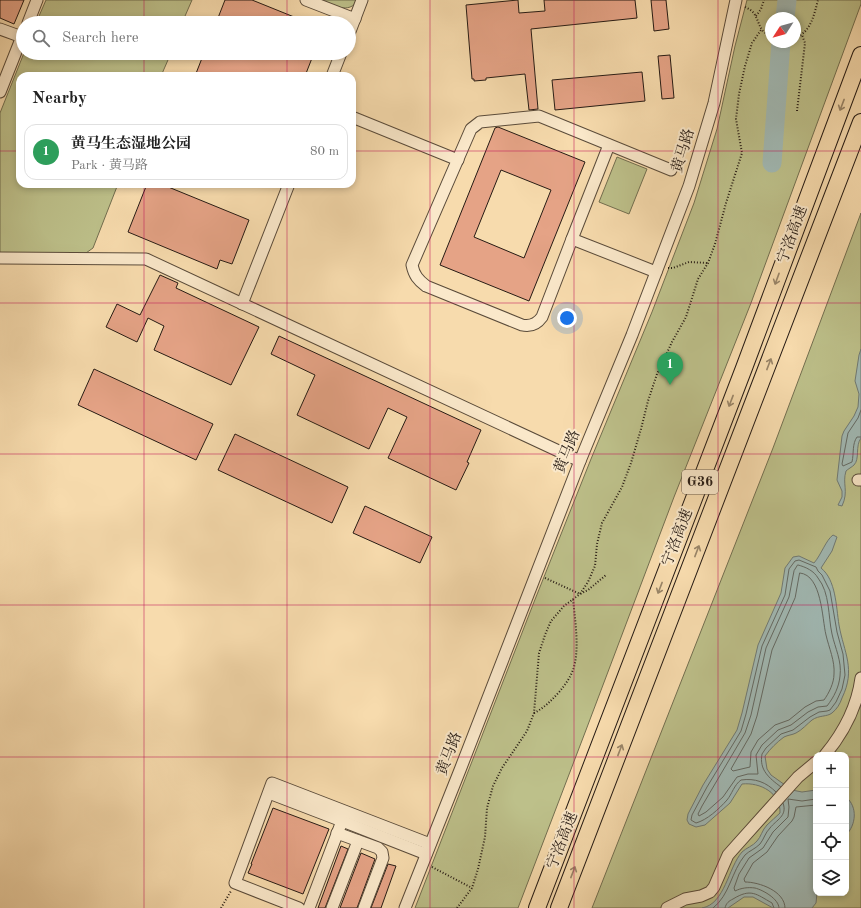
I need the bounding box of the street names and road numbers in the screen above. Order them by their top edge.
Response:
street label: 黄马路 [668,127,698,175]
street label: 宁洛高速 [774,204,810,266]
street label: 黄马路 [551,428,583,476]
road number: G36 [682,470,718,494]
street label: 宁洛高速 [658,507,696,569]
street label: 黄马路 [433,730,465,778]
street label: 宁洛高速 [543,810,581,872]

